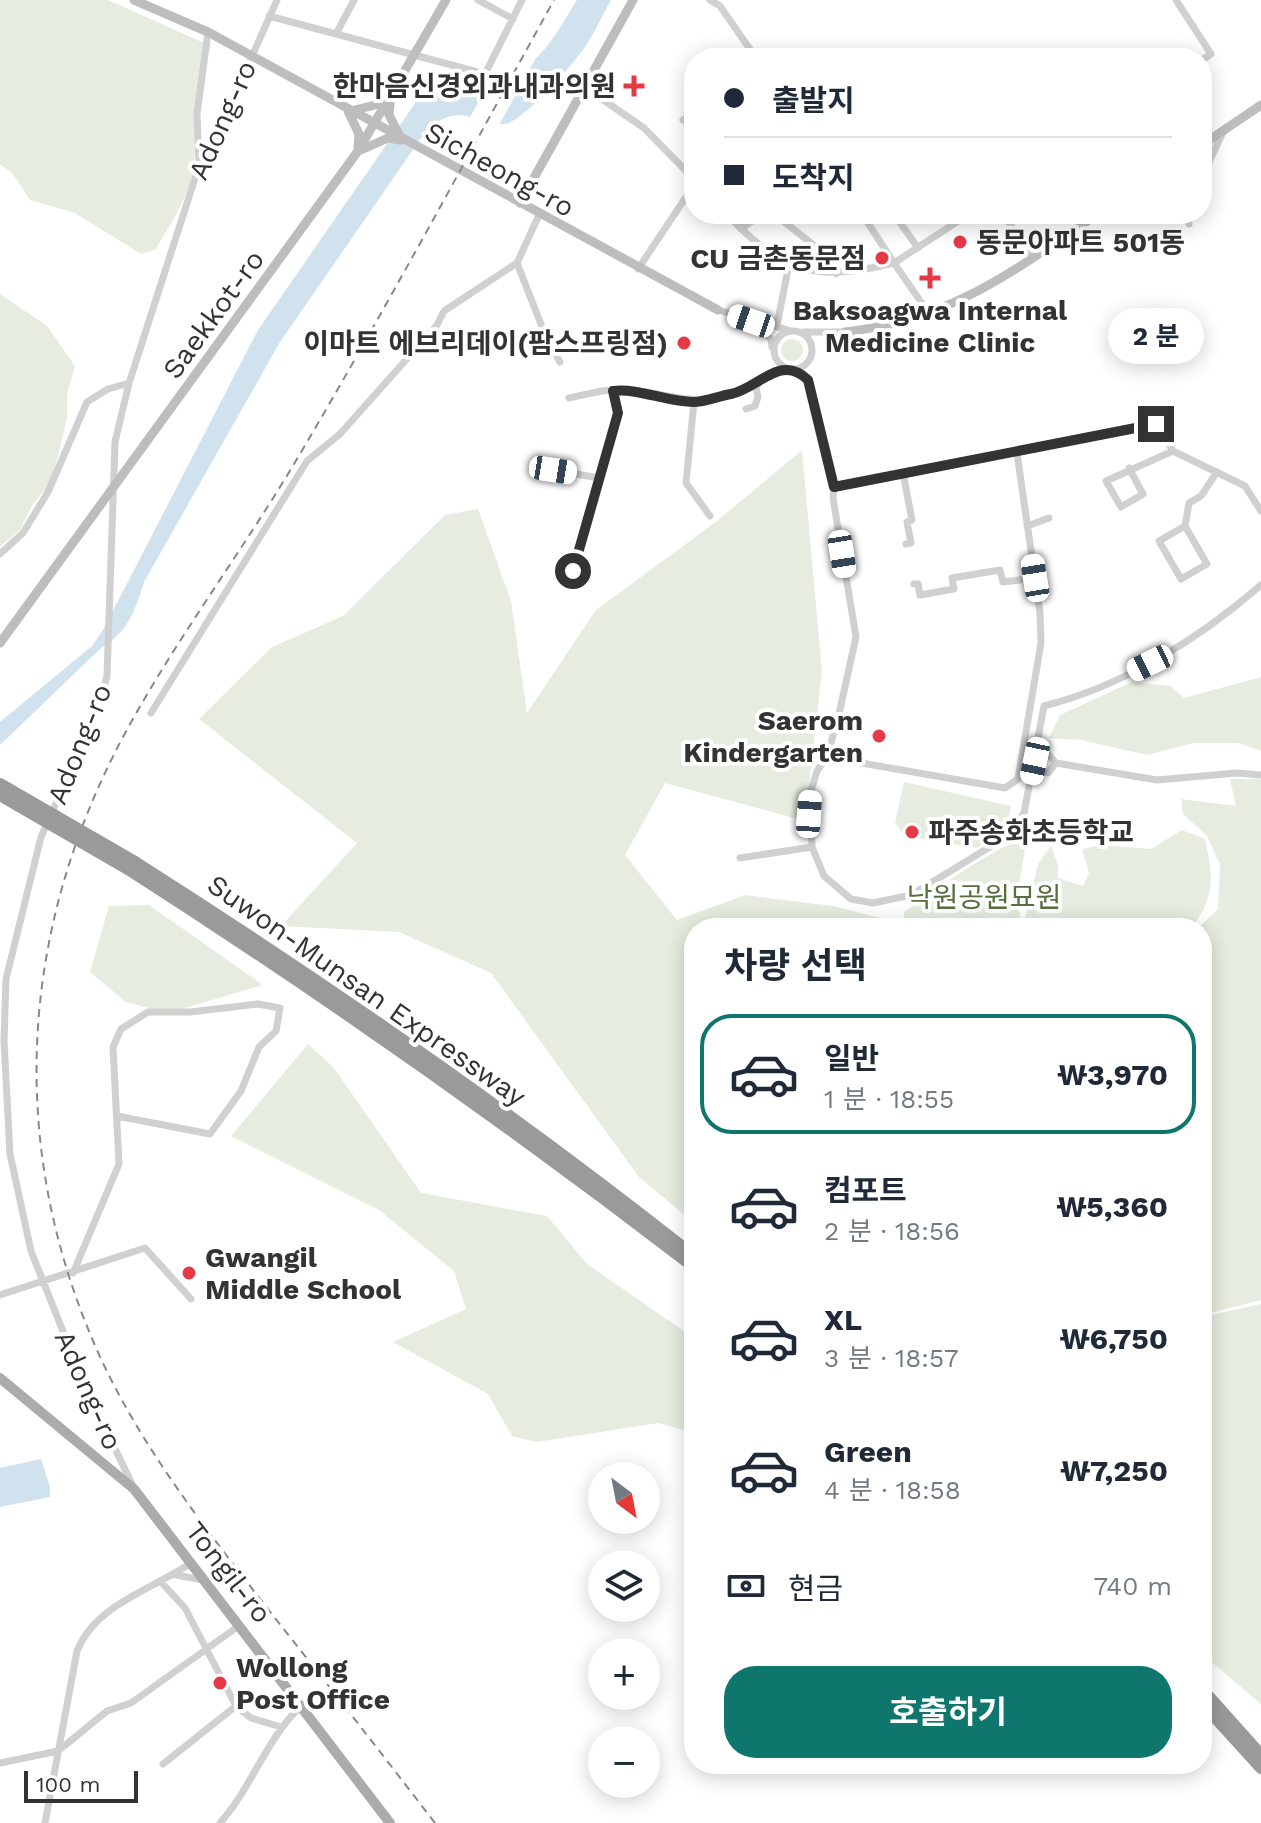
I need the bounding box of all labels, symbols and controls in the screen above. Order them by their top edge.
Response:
street label: Adong-ro [182,56,263,185]
place label: 한마음신경외과내과의원 [333,70,616,103]
marker: 한마음신경외과내과의원 [623,75,645,97]
text: 출발지 [772,83,855,118]
street label: Sicheong-ro [419,115,580,224]
text: 도착지 [772,160,855,195]
place label: 동문아파트 501동 [976,226,1185,259]
marker: 동문아파트 501동 [951,233,969,251]
place label: CU 금촌동문점 [690,242,866,275]
street label: Saekkot-ro [156,244,271,385]
marker: CU 금촌동문점 [873,249,891,267]
marker: Baksoagwa Internal Medicine Clinic [919,267,941,289]
place label: Baksoagwa Internal Medicine Clinic [793,294,1068,359]
car [724,302,778,340]
callout: 2 분 [1108,308,1204,364]
text: 2 분 [1133,321,1179,351]
place label: 이마트 에브리데이(팜스프링점) [303,327,668,360]
marker: 이마트 에브리데이(팜스프링점) [675,334,693,352]
route end [1138,406,1174,442]
car [527,454,579,486]
car [826,528,858,580]
car [1019,552,1051,604]
route start [555,553,591,589]
car [1123,642,1177,684]
street label: Adong-ro [40,679,119,809]
place label: Saerom Kindergarten [683,704,863,769]
marker: Saerom Kindergarten [870,727,888,745]
car [1018,735,1052,787]
car [795,789,823,839]
place label: 파주송화초등학교 [928,816,1134,849]
marker: 파주송화초등학교 [903,823,921,841]
street label: Suwon-Munsan Expressway [201,868,533,1113]
park label: 낙원공원묘원 [907,881,1061,914]
text: 차량 선택 [724,945,867,987]
icon: car [728,1038,800,1110]
text: 일반 [824,1041,879,1076]
text: ₩3,970 [1057,1057,1168,1092]
text: 1 분 · 18:55 [824,1084,954,1114]
icon: car [728,1170,800,1242]
text: 컴포트 [824,1173,907,1208]
text: ₩5,360 [1056,1189,1168,1224]
text: 2 분 · 18:56 [824,1216,960,1246]
place label: Gwangil Middle School [205,1241,402,1306]
marker: Gwangil Middle School [180,1264,198,1282]
icon: car [728,1302,800,1374]
text: XL [824,1302,862,1337]
text: ₩6,750 [1060,1321,1168,1356]
street label: Adong-ro [48,1326,129,1455]
text: 3 분 · 18:57 [824,1343,959,1373]
icon: car [728,1434,800,1506]
text: Green [824,1434,912,1469]
text: ₩7,250 [1060,1453,1168,1488]
north arrow [588,1462,660,1534]
map controls [588,1462,660,1798]
text: 4 분 · 18:58 [824,1475,961,1505]
street label: Tongil-ro [179,1515,278,1630]
button: layers [588,1550,660,1622]
icon: cash [724,1564,768,1608]
text: 현금 [788,1571,843,1606]
text: 740 m [1093,1571,1172,1601]
button: + [588,1638,660,1710]
place label: Wollong Post Office [236,1651,390,1716]
button: 호출하기 [724,1666,1172,1758]
marker: Wollong Post Office [211,1674,229,1692]
button: − [588,1726,660,1798]
scale bar [24,1767,138,1803]
text: 100 m [36,1772,100,1797]

